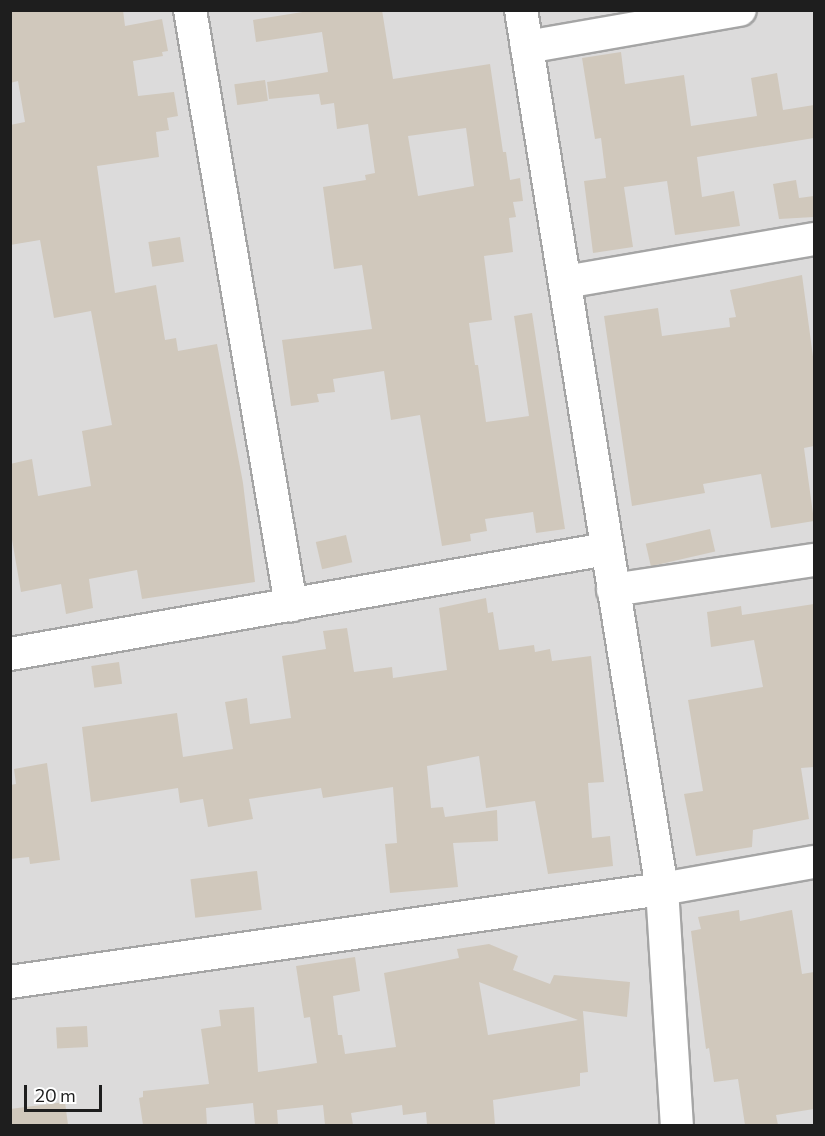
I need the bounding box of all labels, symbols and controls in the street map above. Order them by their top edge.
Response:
scale bar [27,1073,105,1111]
text: 20 m [35,1084,76,1106]

